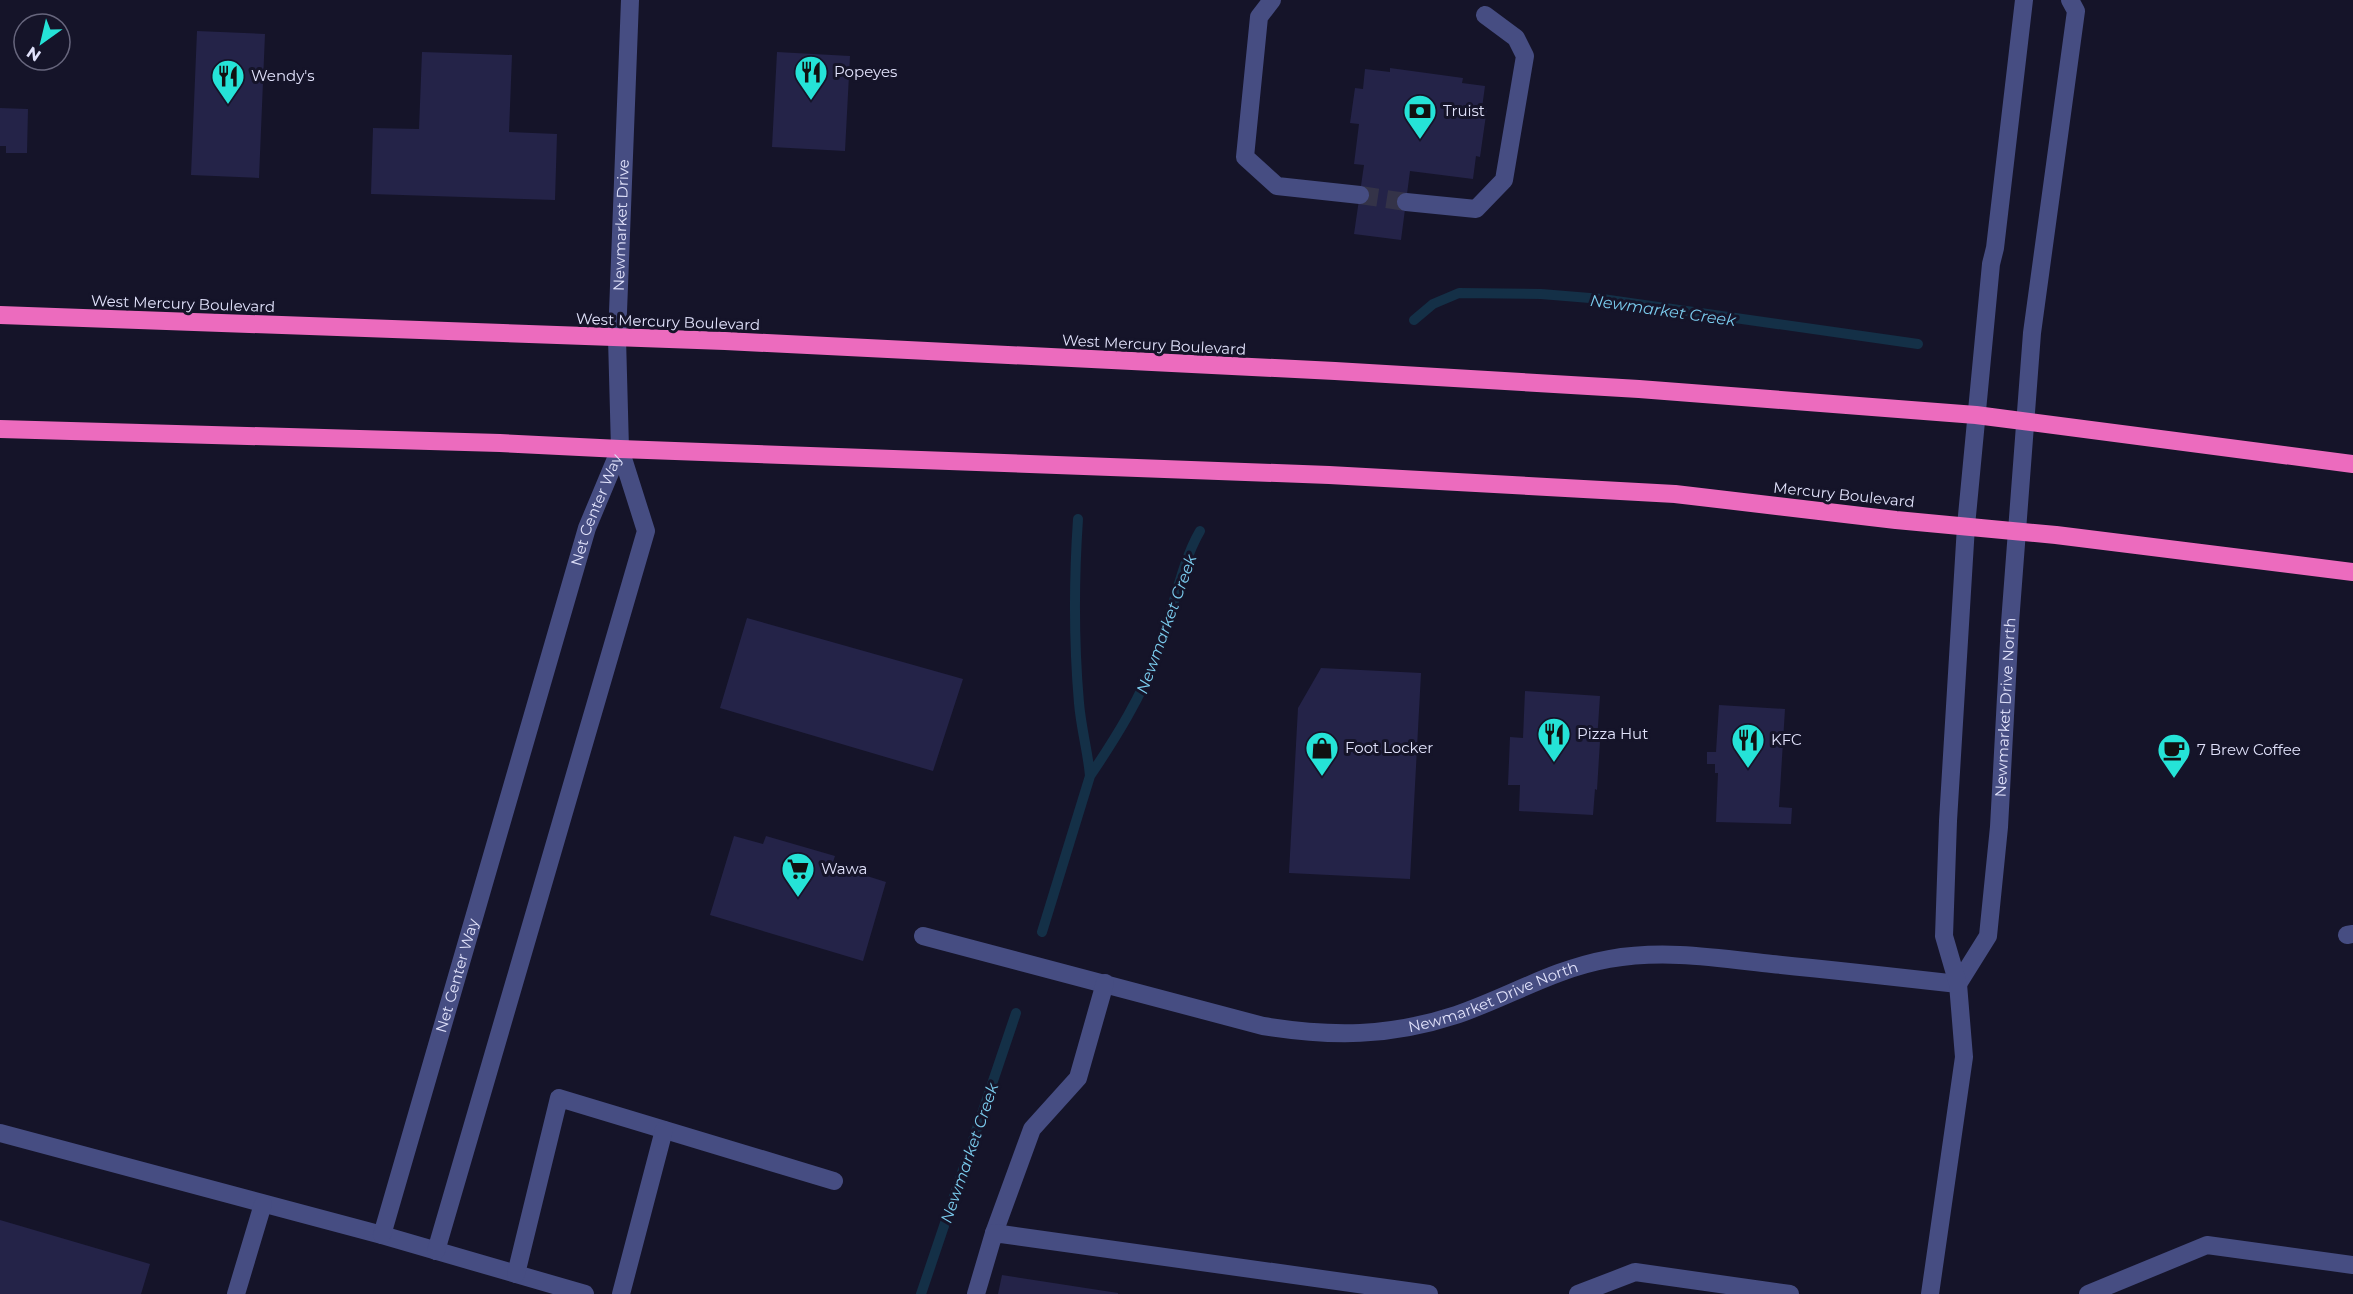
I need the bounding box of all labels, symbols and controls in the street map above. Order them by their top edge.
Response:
north arrow [12,12,72,72]
text: N [23,43,45,66]
restaurant icon: Popeyes [793,54,829,101]
restaurant icon: Wendy's [210,58,246,105]
place label: Popeyes [834,62,897,81]
place label: Wendy's [251,66,315,85]
bank icon: Truist [1402,93,1438,140]
place label: Truist [1443,101,1485,120]
street label: Newmarket Drive [609,159,633,291]
street label: West Mercury Boulevard [91,291,275,316]
water label: Newmarket Creek [1589,291,1738,330]
street label: West Mercury Boulevard [576,309,760,334]
street label: West Mercury Boulevard [1061,330,1247,359]
street label: Net Center Way [566,450,626,568]
street label: Mercury Boulevard [1772,478,1916,511]
water label: Newmarket Creek [1132,551,1201,696]
street label: Newmarket Drive North [1991,617,2019,798]
restaurant icon: Pizza Hut [1536,716,1572,763]
restaurant icon: KFC [1730,722,1766,769]
place label: Pizza Hut [1577,724,1648,743]
shop icon: Foot Locker [1304,730,1340,777]
place label: KFC [1771,730,1802,749]
cafe icon: 7 Brew Coffee [2156,732,2192,779]
place label: Foot Locker [1345,738,1433,757]
place label: 7 Brew Coffee [2197,740,2301,759]
supermarket icon: Wawa [780,851,816,898]
place label: Wawa [821,859,867,878]
street label: Net Center Way [431,915,483,1035]
street label: Newmarket Drive North [1406,957,1580,1036]
water label: Newmarket Creek [937,1079,1003,1226]

